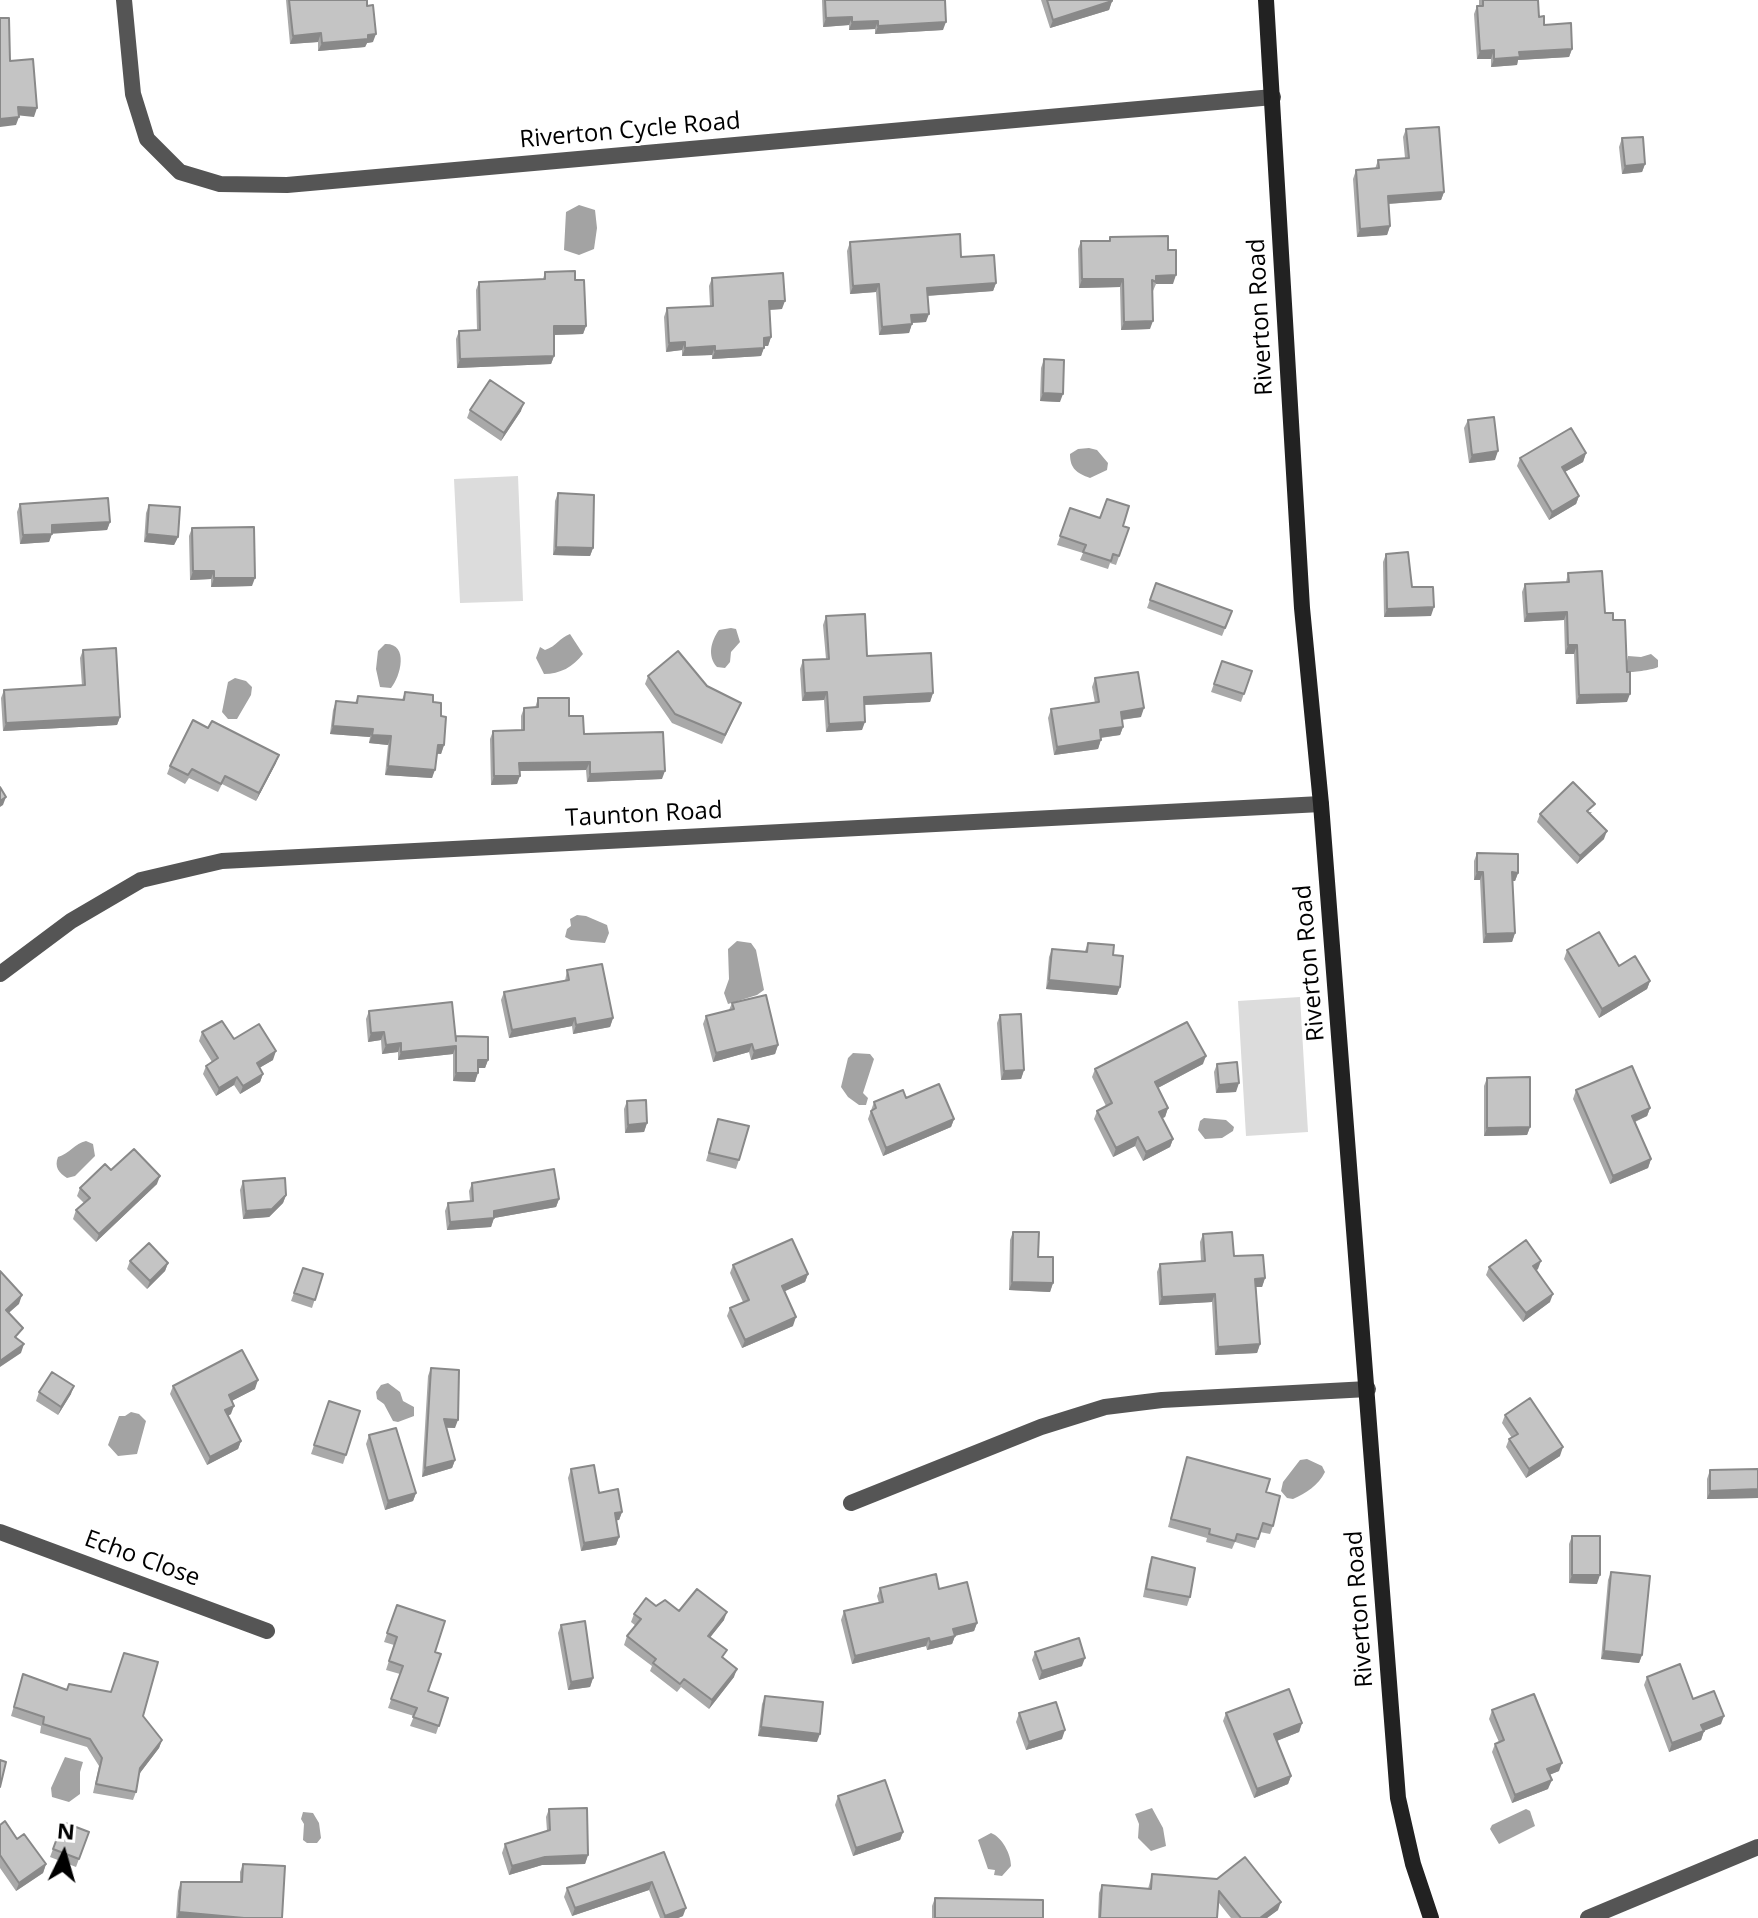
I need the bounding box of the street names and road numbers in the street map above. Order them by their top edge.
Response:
street label: Riverton Cycle Road [518,107,742,155]
street label: Riverton Road [1243,238,1279,396]
street label: Taunton Road [565,797,723,833]
street label: Riverton Road [1289,883,1331,1043]
street label: Echo Close [80,1525,204,1593]
street label: Riverton Road [1340,1530,1380,1688]

